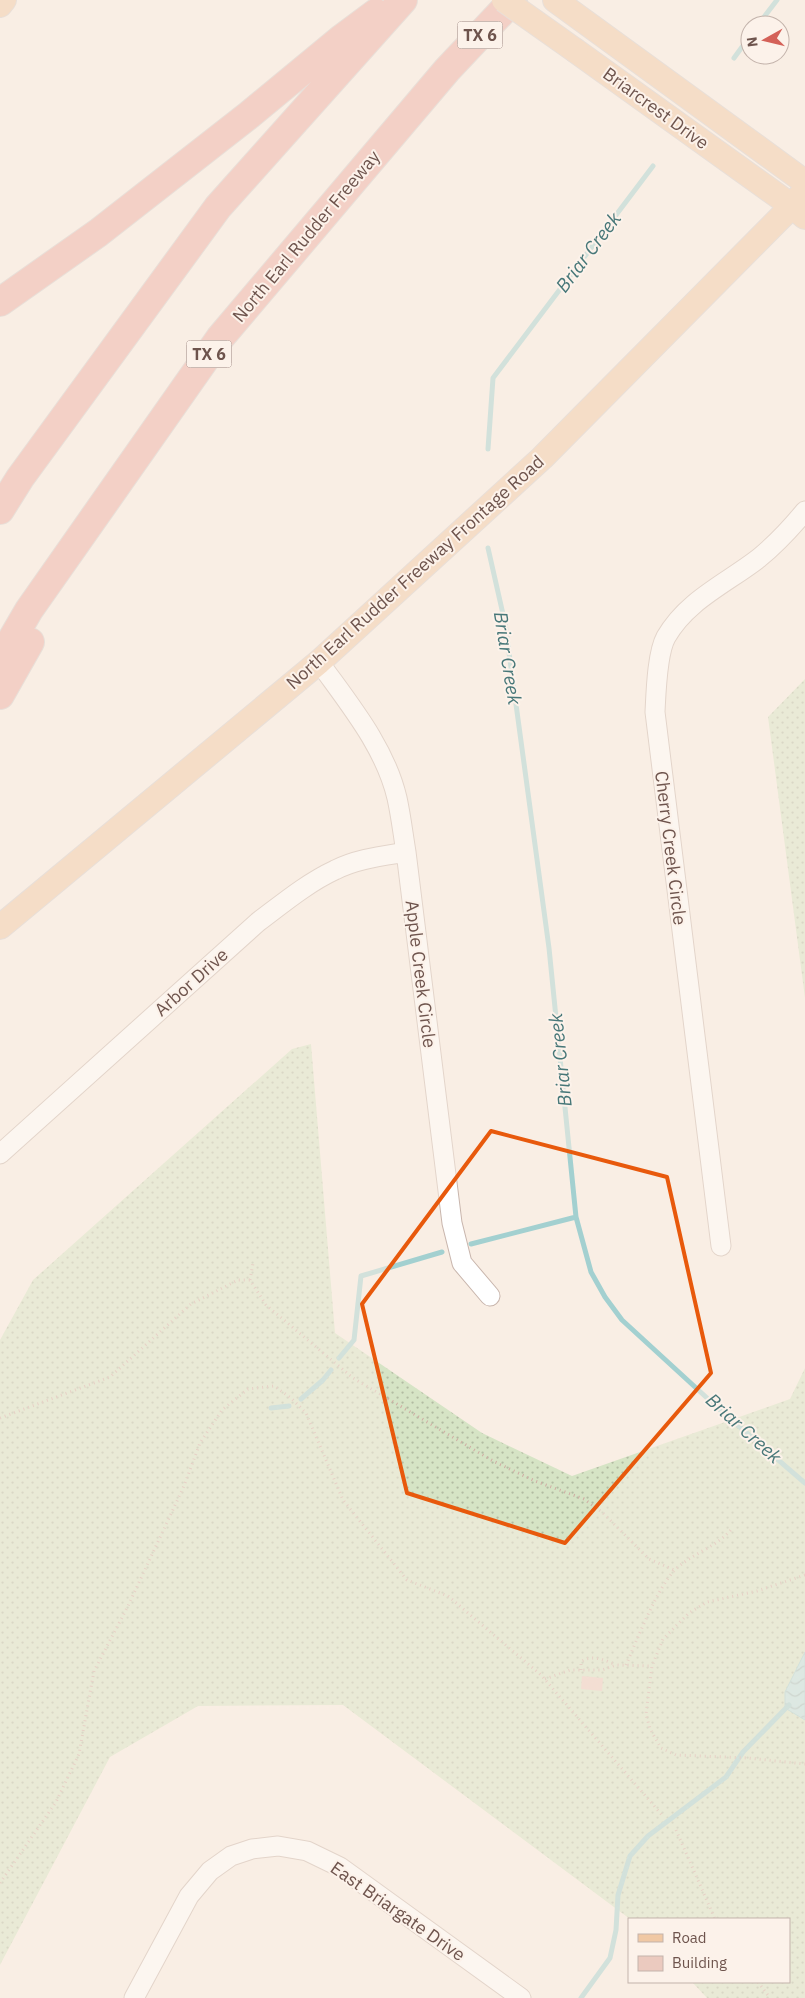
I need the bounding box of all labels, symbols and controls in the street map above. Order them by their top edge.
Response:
north arrow [740,15,790,65]
road number: TX 6 [458,22,502,48]
text: N [743,36,762,48]
street label: Briarcrest Drive [598,62,714,154]
street label: North Earl Rudder Freeway [227,145,385,327]
water label: Briar Creek [550,206,627,297]
road number: TX 6 [186,340,232,368]
street label: North Earl Rudder Freeway Frontage Road [281,450,549,694]
water label: Briar Creek [489,610,527,707]
street label: Cherry Creek Circle [650,770,692,927]
street label: Apple Creek Circle [401,899,441,1049]
street label: Arbor Drive [149,943,233,1021]
water label: Briar Creek [543,1011,577,1108]
water label: Briar Creek [701,1388,788,1469]
street label: East Briargate Drive [326,1856,470,1966]
legend [628,1918,790,1983]
text: Road [672,1928,707,1947]
text: Building [672,1953,727,1972]

